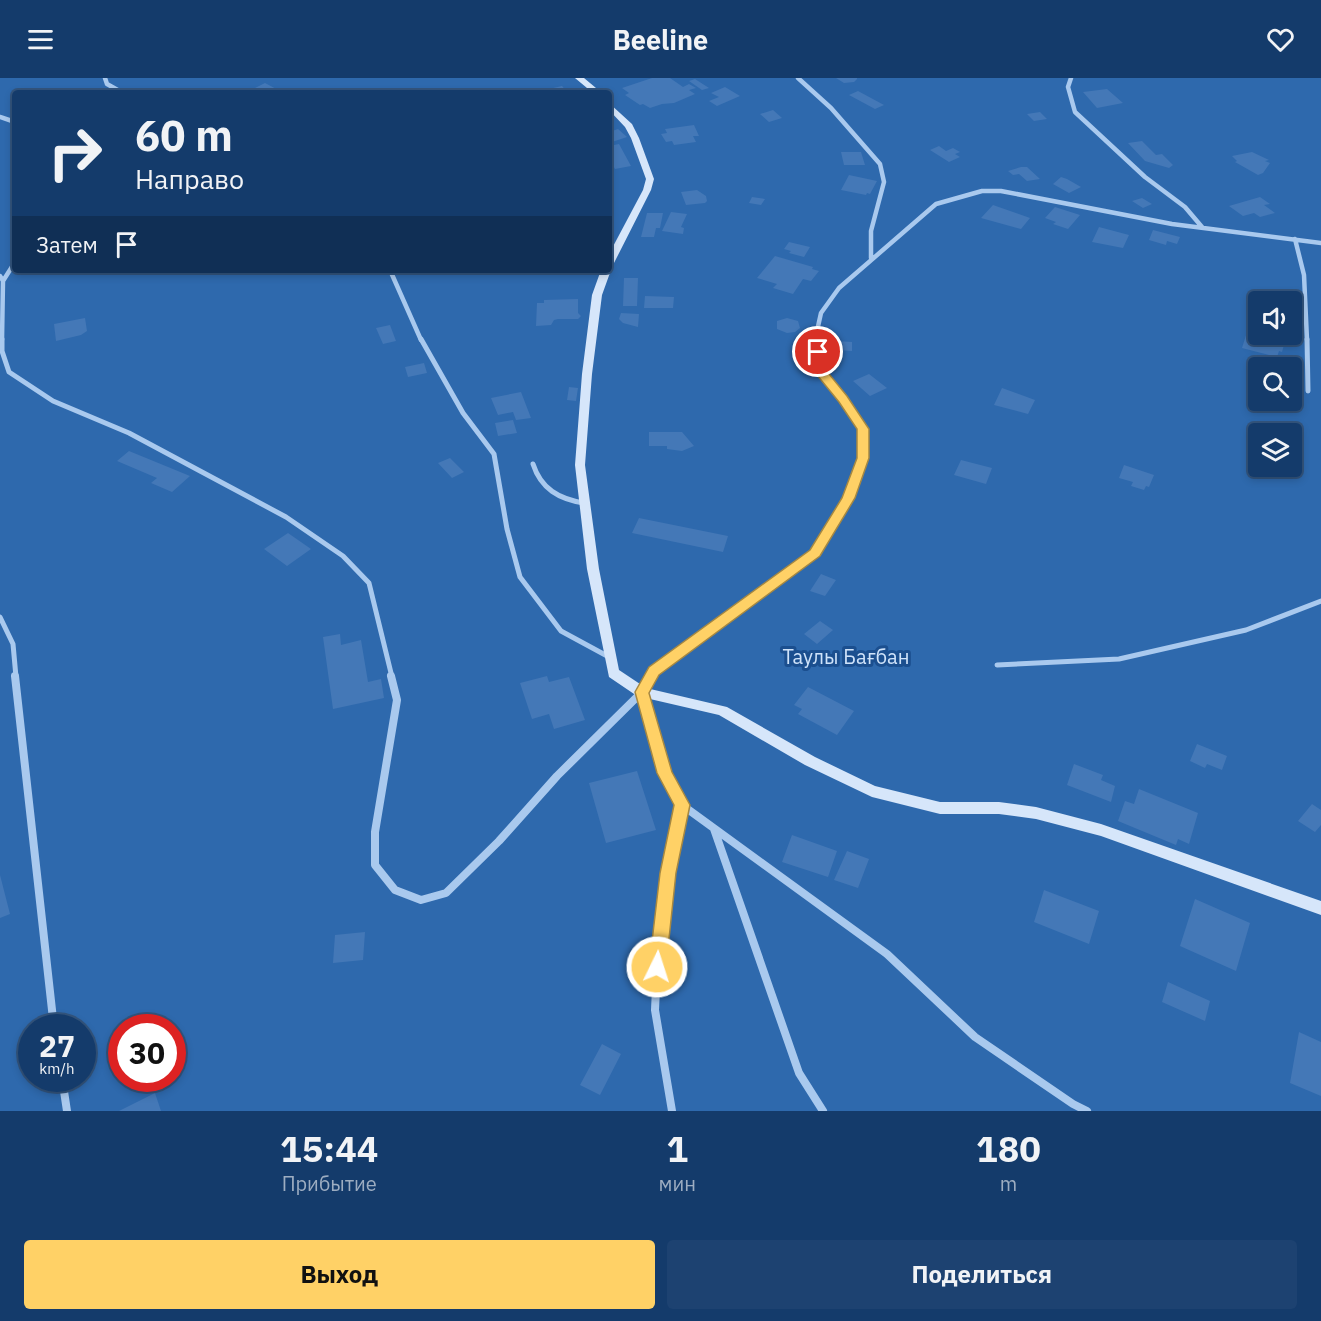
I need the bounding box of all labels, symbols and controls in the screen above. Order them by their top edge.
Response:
text: Beeline [613,22,708,57]
icon: menu [24,23,57,56]
icon: heart [1264,23,1297,56]
text: 60 m [135,108,233,163]
icon: right [36,114,114,192]
text: Направо [135,161,244,196]
icon: arrive [110,228,143,261]
text: Затем [36,230,98,259]
map controls [1248,291,1302,477]
button: sound [1248,291,1302,345]
pin [792,326,843,377]
icon: arrive [801,335,834,368]
button: search [1248,357,1302,411]
button: layers [1248,423,1302,477]
park label: Таулы Бағбан [782,643,910,670]
position arrow [625,935,689,999]
speed limit sign: 30 [108,1014,186,1092]
text: 27 [39,1026,75,1065]
text: km/h [39,1059,75,1078]
text: 15:44 [280,1125,378,1172]
text: 1 [666,1125,688,1172]
text: 180 [976,1125,1041,1172]
text: Прибытие [282,1170,377,1197]
text: мин [659,1170,696,1197]
text: m [1000,1170,1017,1197]
button: Выход [24,1240,655,1309]
button: Поделиться [667,1240,1297,1309]

